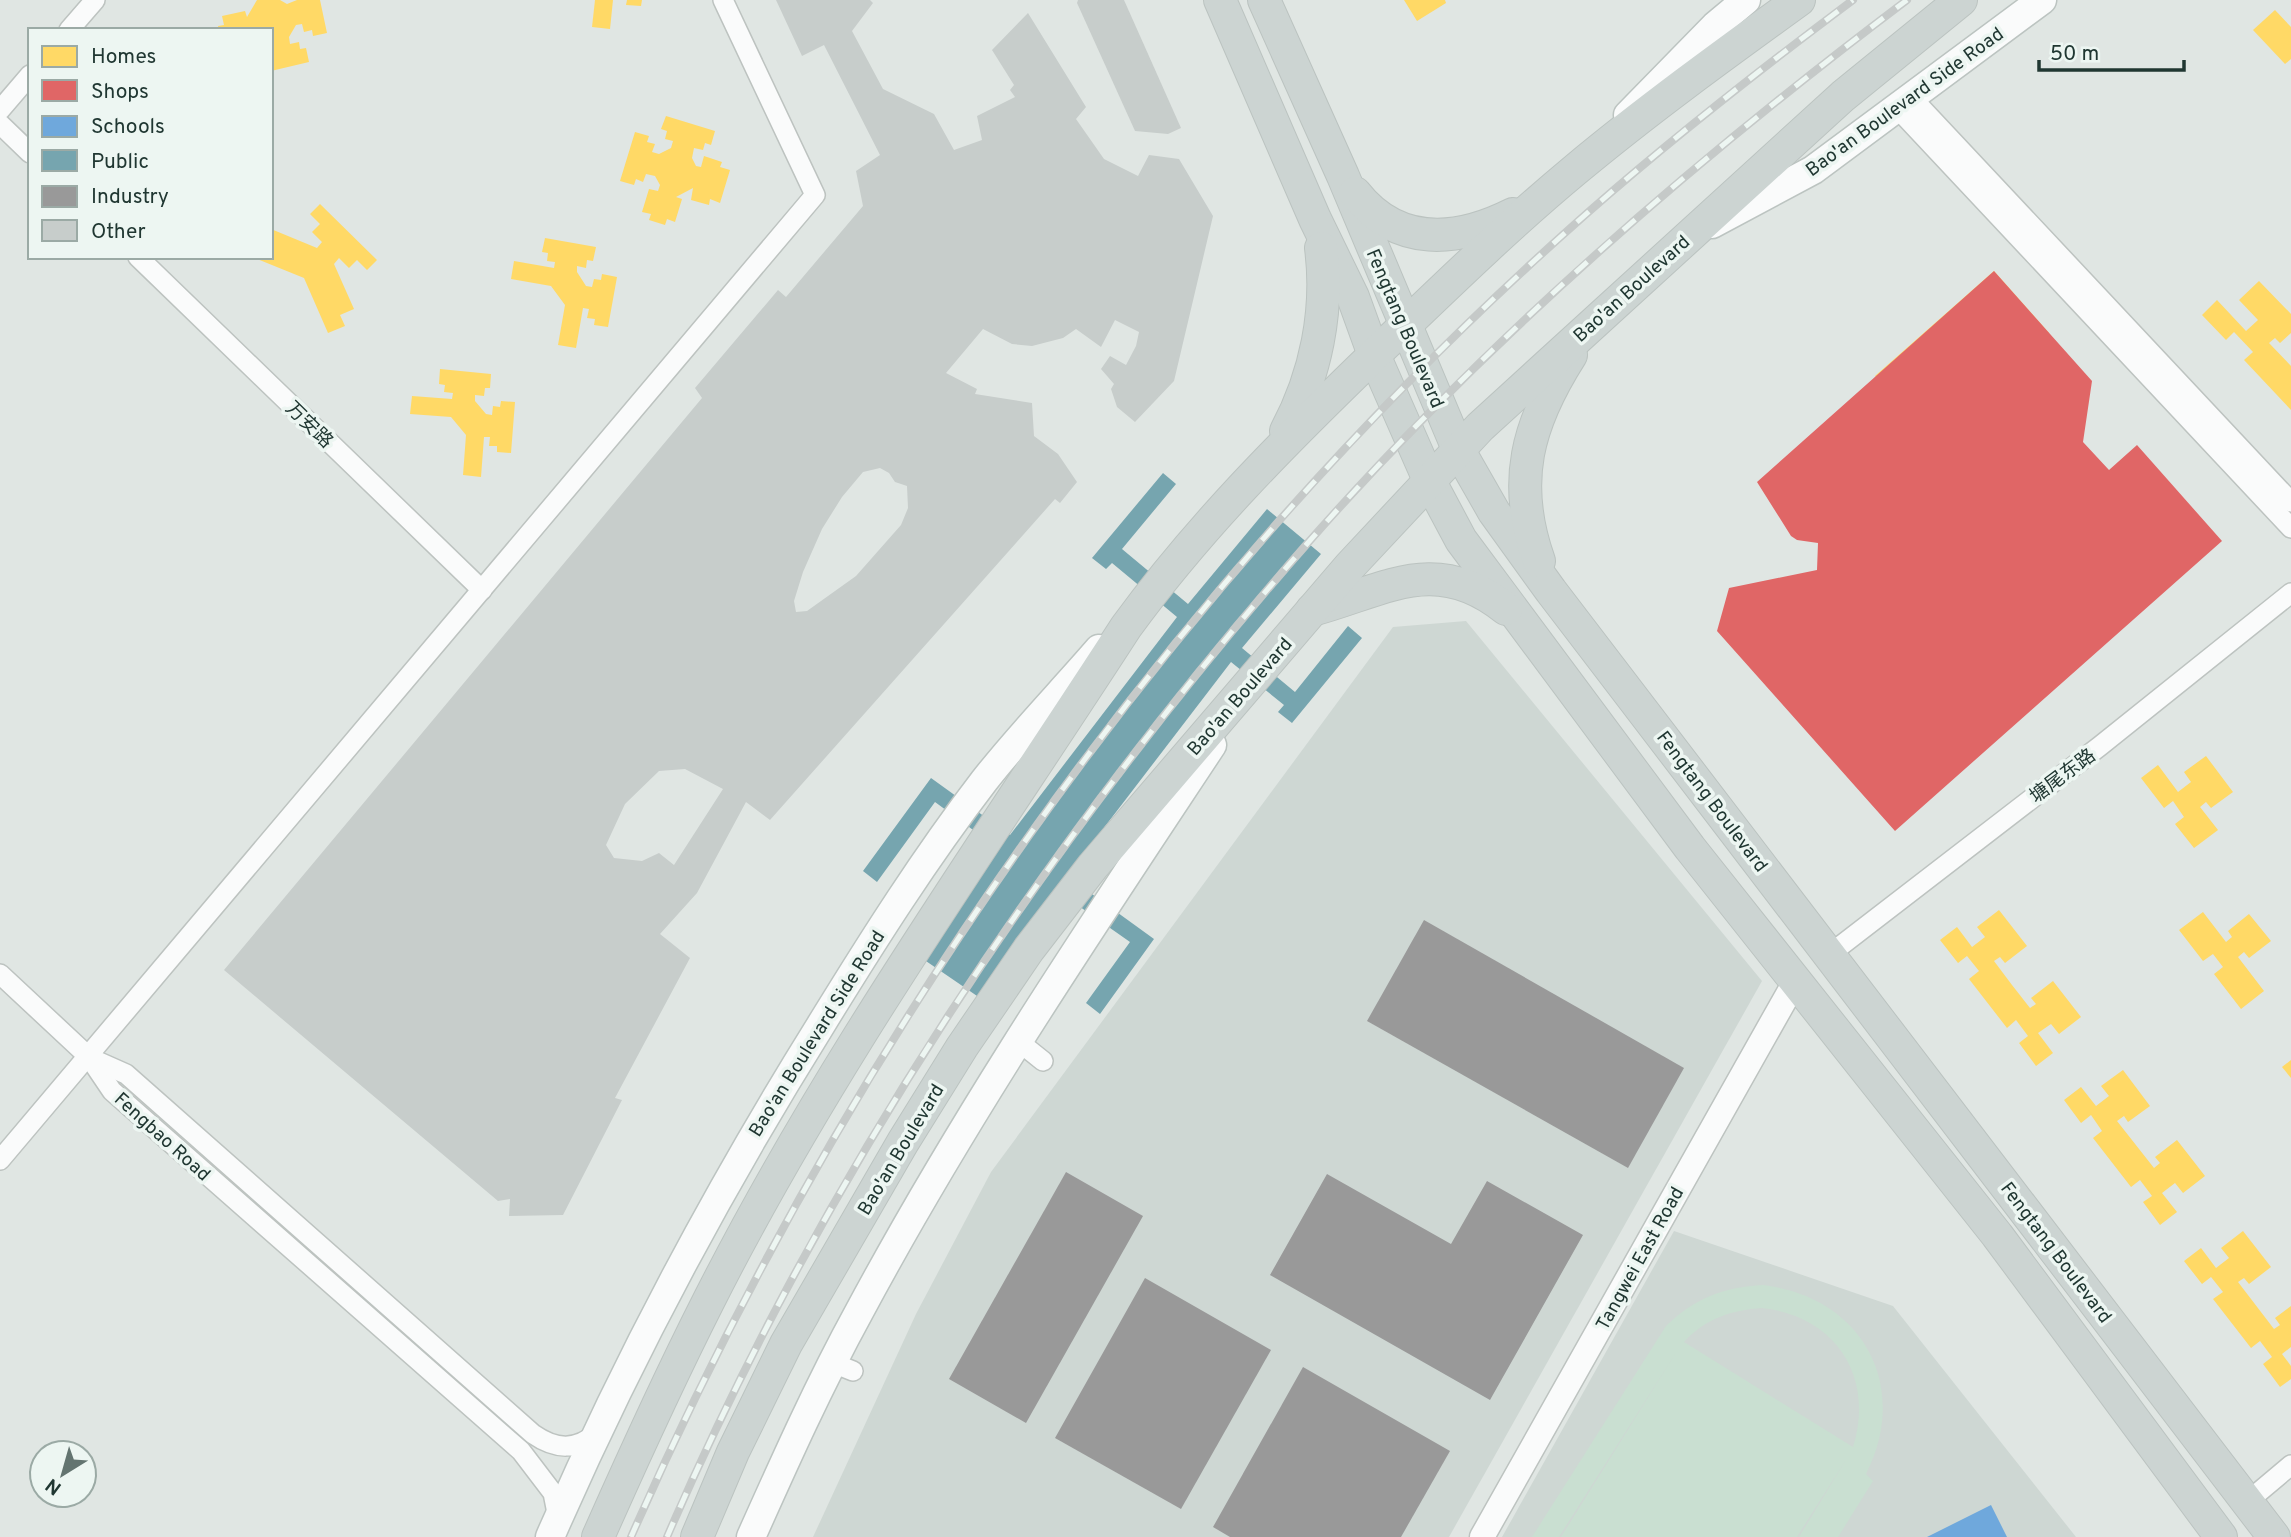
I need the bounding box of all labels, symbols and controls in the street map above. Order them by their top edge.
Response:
street label: Bao'an Boulevard Side Road [1801,23,2009,183]
legend [28,28,273,259]
scale bar [2039,28,2184,72]
text: 50 m [2050,41,2099,68]
text: Homes [91,44,156,71]
text: Shops [91,79,149,106]
text: Schools [91,114,165,141]
text: Public [91,149,149,176]
text: Industry [91,184,169,211]
text: Other [91,219,146,246]
street label: Bao'an Boulevard [1569,231,1696,348]
street label: Fengtang Boulevard [1360,246,1449,412]
street label: 万安路 [280,397,337,454]
street label: Bao'an Boulevard [1183,633,1298,761]
street label: Fengtang Boulevard [1650,727,1772,878]
street label: 塘尾东路 [2026,744,2101,809]
street label: Bao'an Boulevard Side Road [744,926,891,1142]
street label: Bao'an Boulevard [853,1080,950,1220]
street label: Fengbao Road [108,1088,215,1187]
street label: Fengtang Boulevard [1994,1178,2116,1329]
street label: Tangwei East Road [1591,1183,1690,1335]
north arrow [28,1439,98,1509]
text: N [41,1472,67,1500]

